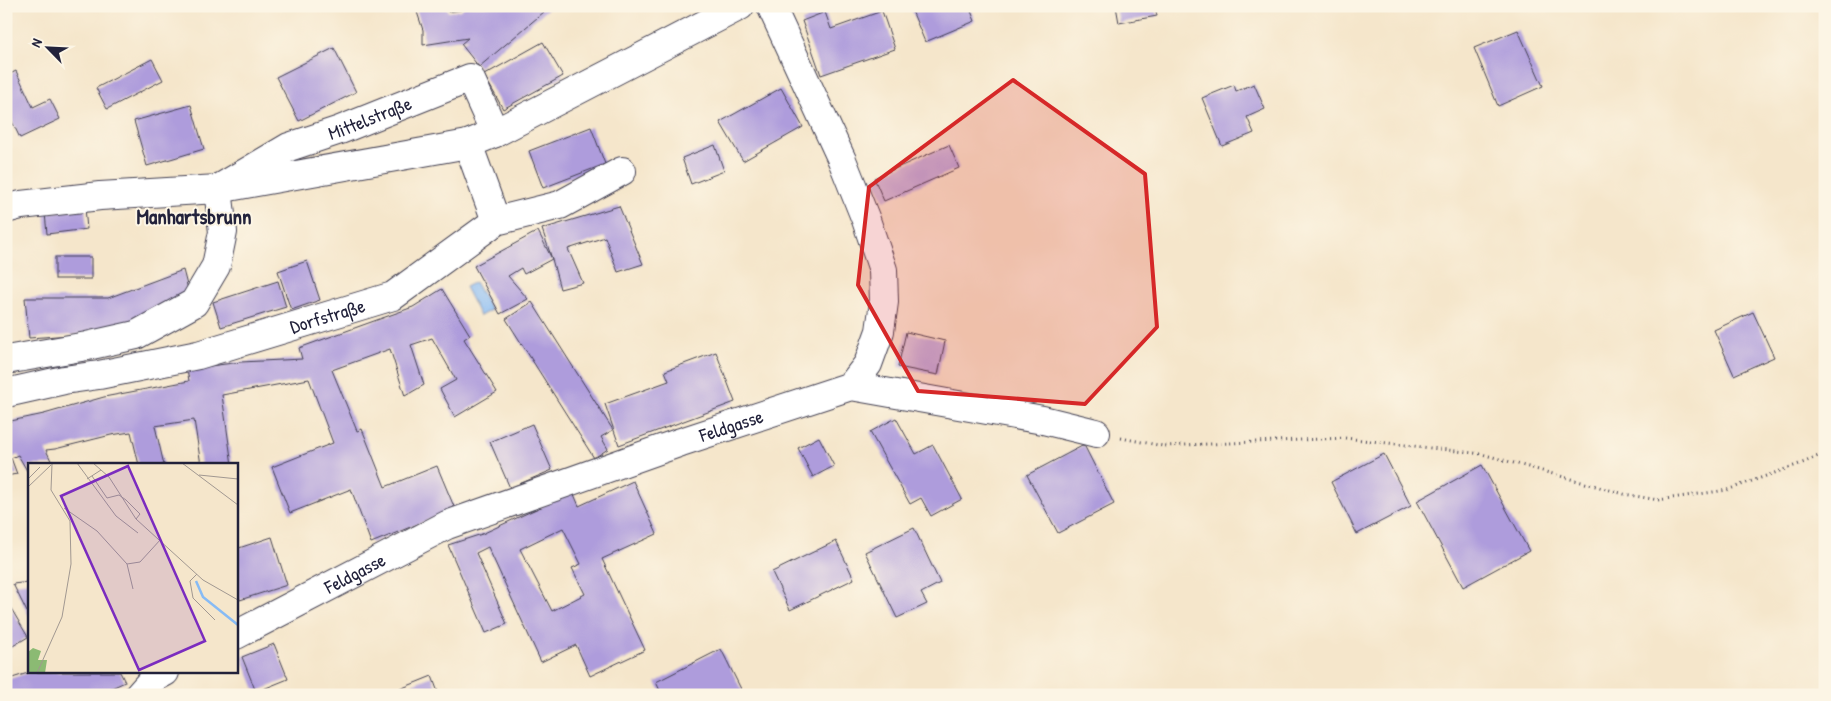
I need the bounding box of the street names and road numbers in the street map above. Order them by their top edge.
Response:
street label: Mittelstraße [325,90,416,146]
street label: Dorfstraße [287,292,369,339]
street label: Feldgasse [695,403,767,448]
street label: Feldgasse [319,546,390,600]

